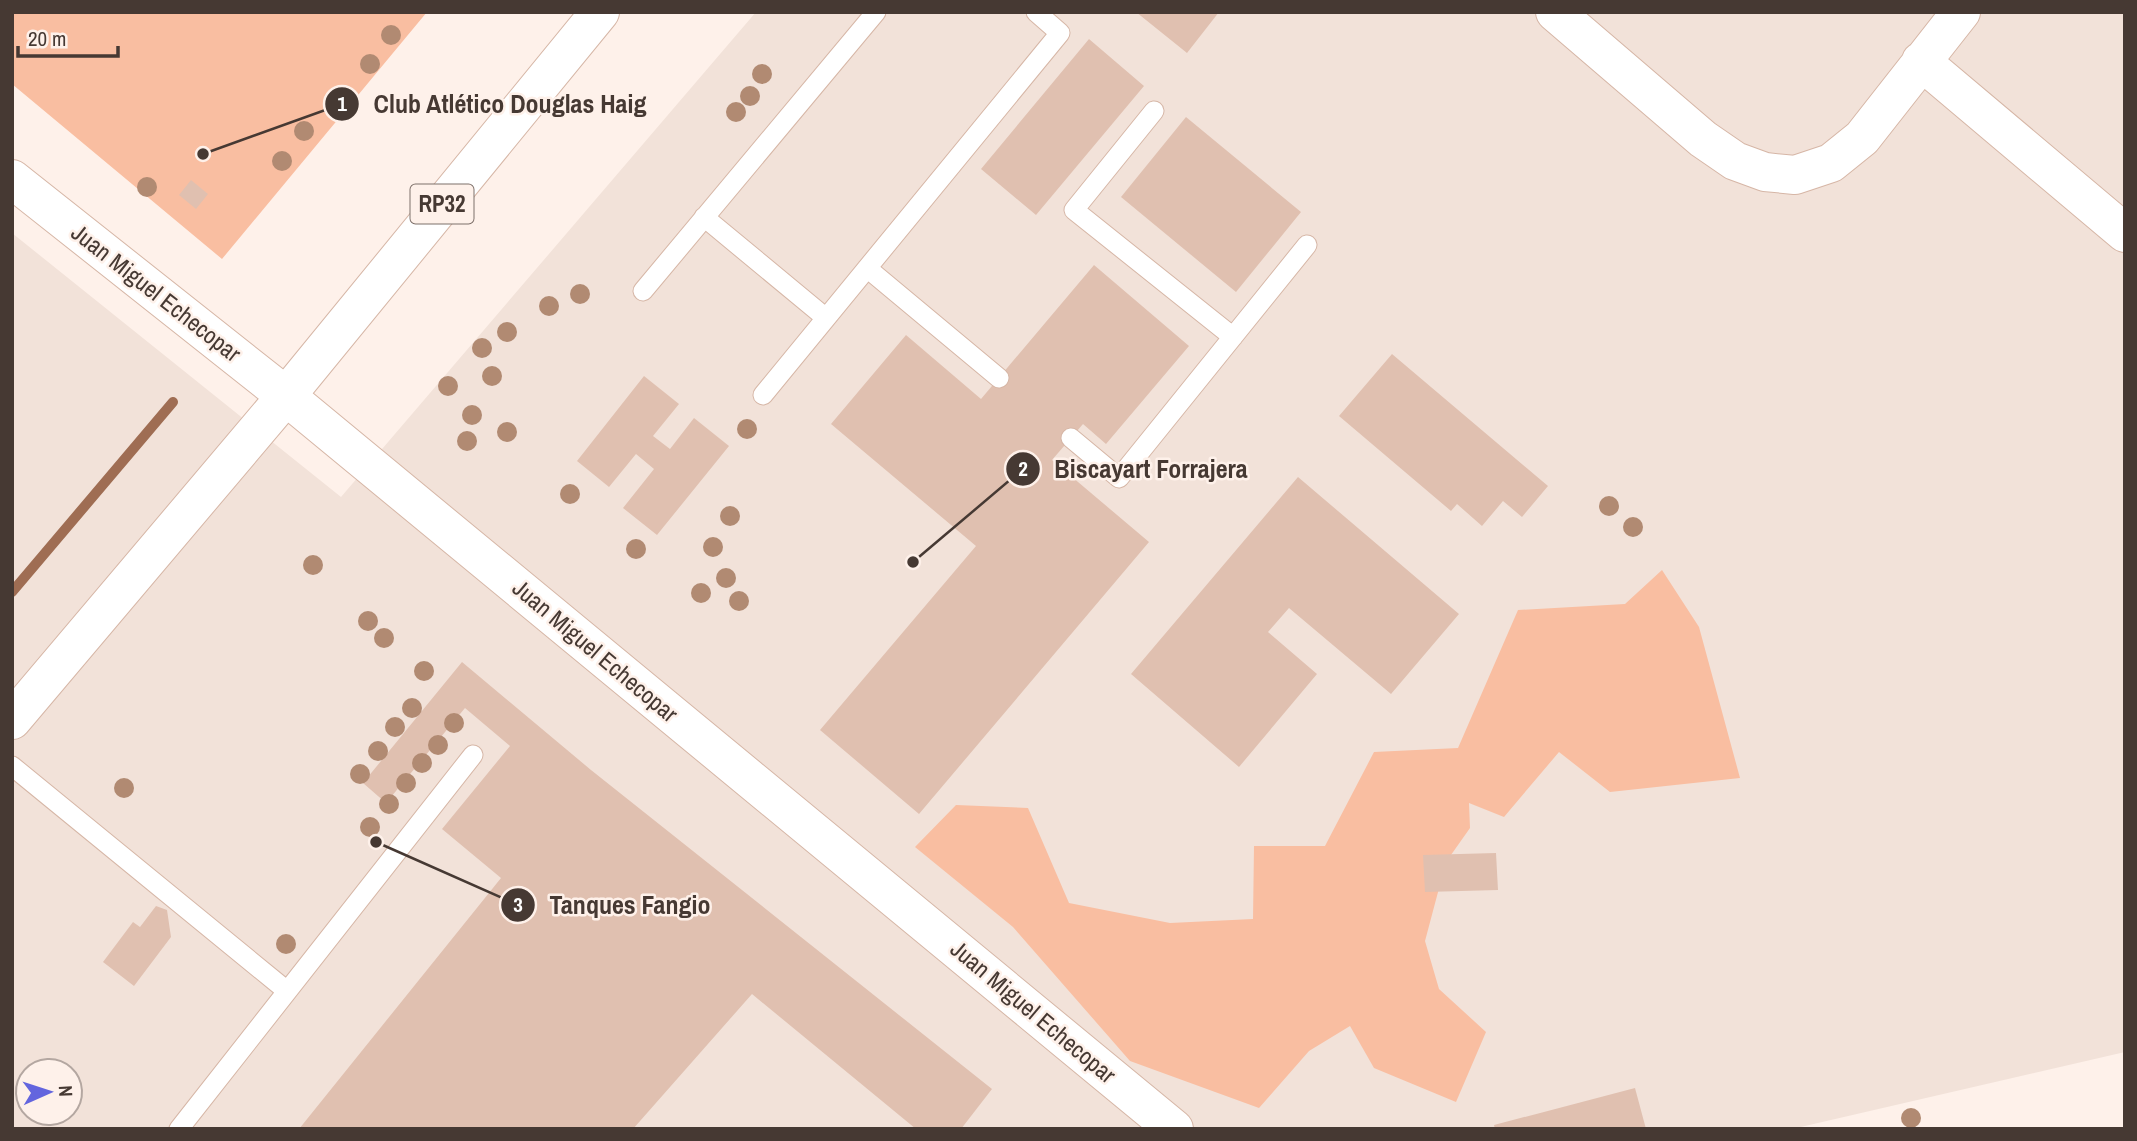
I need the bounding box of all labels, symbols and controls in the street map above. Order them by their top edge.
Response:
scale bar [18,14,117,58]
text: 20 m [28,24,66,53]
callout: Club Atlético Douglas Haig [324,80,661,127]
text: Club Atlético Douglas Haig [374,86,646,121]
text: 1 [337,89,347,118]
road number: RP32 [410,184,474,224]
street label: Juan Miguel Echecopar [65,216,248,369]
callout: Biscayart Forrajera [1005,446,1261,493]
text: Biscayart Forrajera [1054,451,1248,486]
text: 2 [1018,454,1028,483]
street label: Juan Miguel Echecopar [506,572,685,729]
callout: Tanques Fangio [500,881,724,928]
text: Tanques Fangio [550,887,710,922]
text: 3 [513,890,523,919]
street label: Juan Miguel Echecopar [944,933,1123,1090]
north arrow [14,1057,84,1127]
text: N [53,1085,79,1097]

